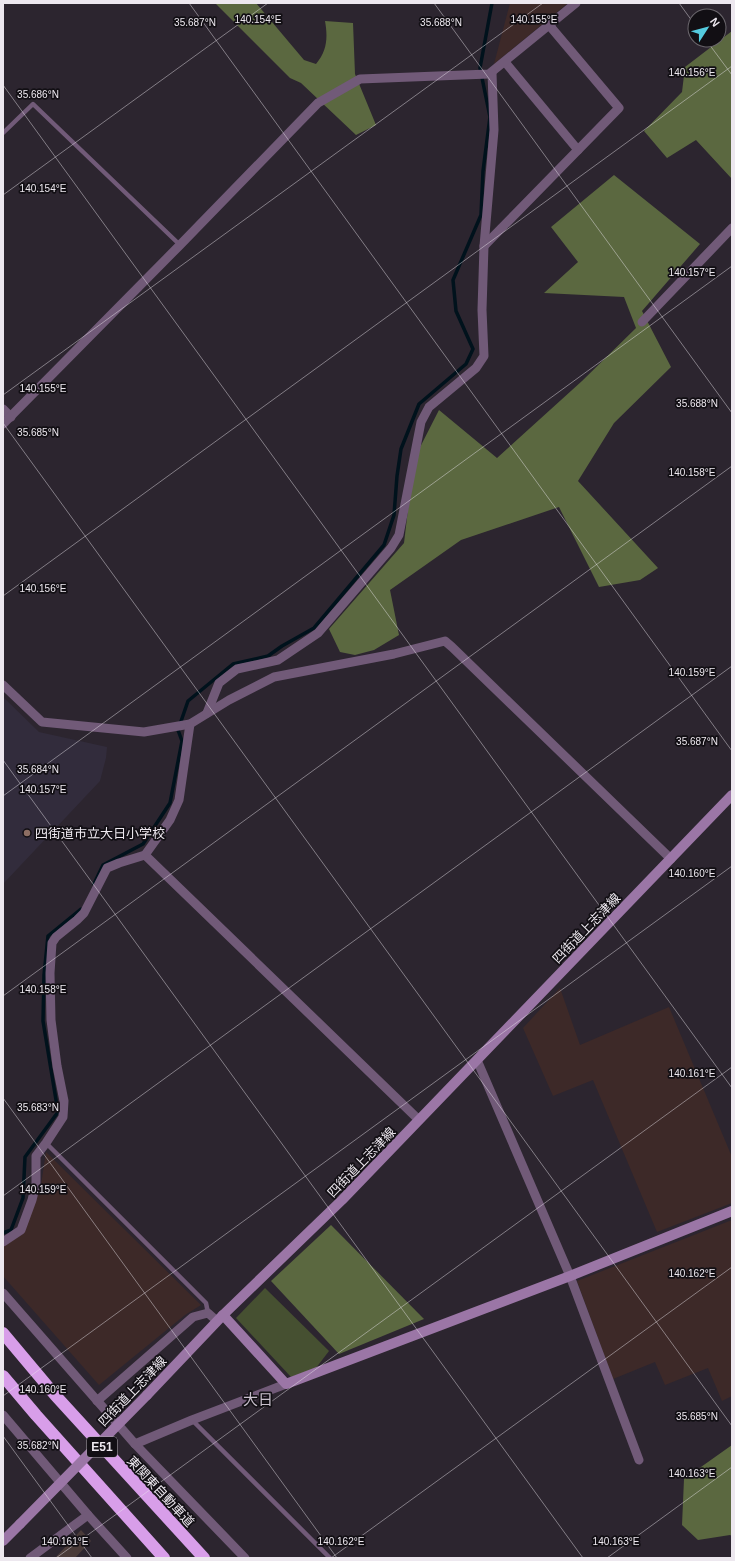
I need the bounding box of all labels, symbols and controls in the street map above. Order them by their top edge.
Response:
north arrow [687,8,727,48]
text: 140.154°E [235,14,282,25]
text: 140.155°E [511,14,558,25]
text: N [708,15,722,29]
text: 35.687°N [174,17,216,28]
text: 35.688°N [420,17,462,28]
text: 140.156°E [669,67,716,78]
text: 35.686°N [17,89,59,100]
text: 140.154°E [20,183,67,194]
text: 140.157°E [669,267,716,278]
text: 140.155°E [20,383,67,394]
text: 35.688°N [676,398,718,409]
text: 35.685°N [17,427,59,438]
text: 140.158°E [669,467,716,478]
text: 140.156°E [20,583,67,594]
text: 140.159°E [669,667,716,678]
text: 35.687°N [676,736,718,747]
text: 35.684°N [17,764,59,775]
text: 140.157°E [20,784,67,795]
place label: 四街道市立大日小学校 [35,826,165,841]
marker: 四街道市立大日小学校 [22,828,32,838]
text: 140.160°E [669,868,716,879]
street label: 四街道上志津線 [549,890,623,966]
text: 140.158°E [20,984,67,995]
text: 140.161°E [669,1068,716,1079]
text: 35.683°N [17,1102,59,1113]
street label: 四街道上志津線 [324,1124,398,1200]
text: 140.159°E [20,1184,67,1195]
text: 140.162°E [669,1268,716,1279]
street label: 四街道上志津線 [95,1353,169,1429]
text: 140.160°E [20,1384,67,1395]
district label: 大日 [243,1391,273,1408]
text: 35.685°N [676,1411,718,1422]
road number: E51 [87,1437,117,1457]
text: 35.682°N [17,1440,59,1451]
street label: 東関東自動車道 [124,1453,197,1530]
text: 140.163°E [669,1468,716,1479]
text: 140.161°E [42,1536,89,1547]
text: 140.162°E [318,1536,365,1547]
text: 140.163°E [593,1536,640,1547]

